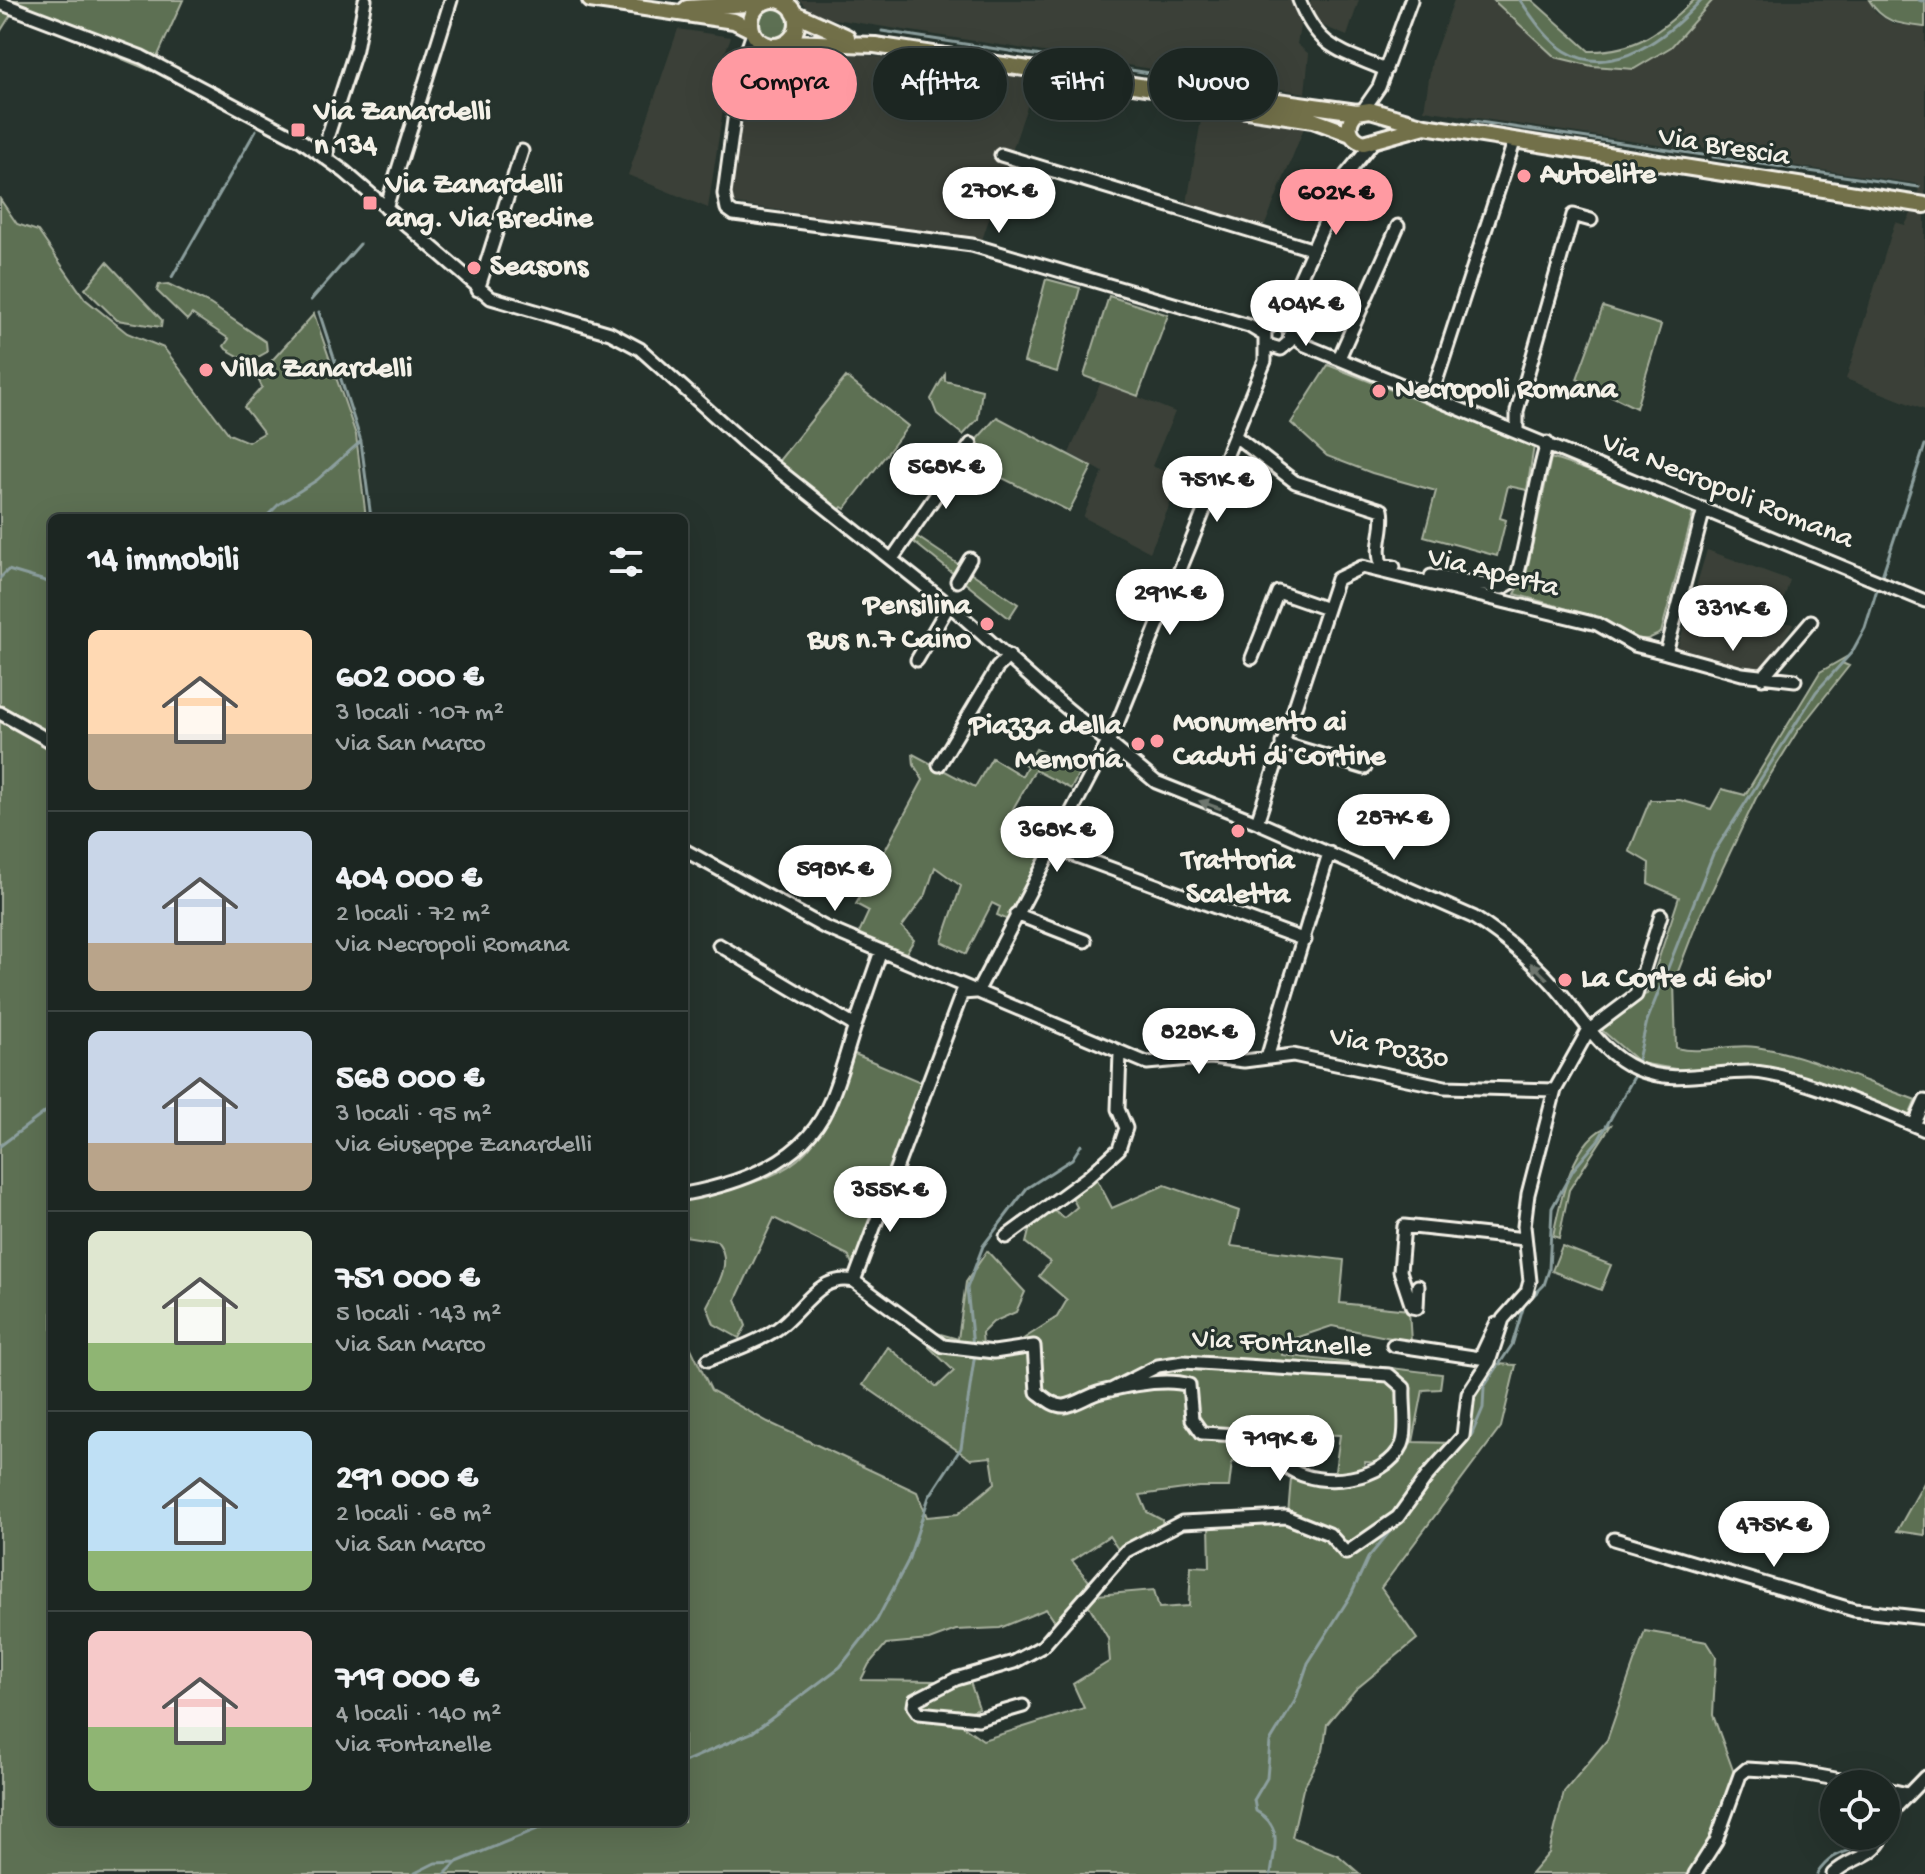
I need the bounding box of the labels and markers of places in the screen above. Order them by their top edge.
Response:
place label: Via Zanardelli n 134 [312,96,491,165]
marker: Via Zanardelli n 134 [289,121,307,139]
place label: Autoelite [1539,159,1657,194]
pin: 270K € [934,167,1064,235]
marker: Autoelite [1515,167,1533,185]
place label: Via Zanardelli ang. Via Bredine [384,169,594,238]
pin: 602K € [1271,169,1401,237]
marker: Via Zanardelli ang. Via Bredine [361,194,379,212]
place label: Seasons [490,251,590,286]
marker: Seasons [465,259,483,277]
pin: 404K € [1241,280,1371,348]
place label: Villa Zanardelli [220,353,413,388]
marker: Villa Zanardelli [197,361,215,379]
place label: Necropoli Romana [1395,374,1619,409]
marker: Necropoli Romana [1370,382,1388,400]
pin: 568K € [881,443,1011,511]
pin: 751K € [1152,456,1282,524]
pin: 291K € [1105,569,1235,637]
pin: 331K € [1668,585,1798,653]
place label: Pensilina Bus n.7 Caino [807,590,972,659]
marker: Pensilina Bus n.7 Caino [978,615,996,633]
place label: Monumento ai Caduti di Cortine [1173,707,1387,776]
place label: Piazza della Memoria [967,710,1123,779]
marker: Monumento ai Caduti di Cortine [1148,732,1166,750]
marker: Piazza della Memoria [1129,735,1147,753]
pin: 287K € [1329,794,1459,862]
pin: 368K € [992,806,1122,874]
marker: Trattoria Scaletta [1229,822,1247,840]
pin: 598K € [770,845,900,913]
place label: Trattoria Scaletta [1180,845,1296,914]
place label: La Corte di Gio' [1581,963,1773,998]
marker: La Corte di Gio' [1556,971,1574,989]
pin: 828K € [1134,1008,1264,1076]
pin: 355K € [825,1166,955,1234]
pin: 719K € [1215,1415,1345,1483]
pin: 475K € [1709,1501,1839,1569]

